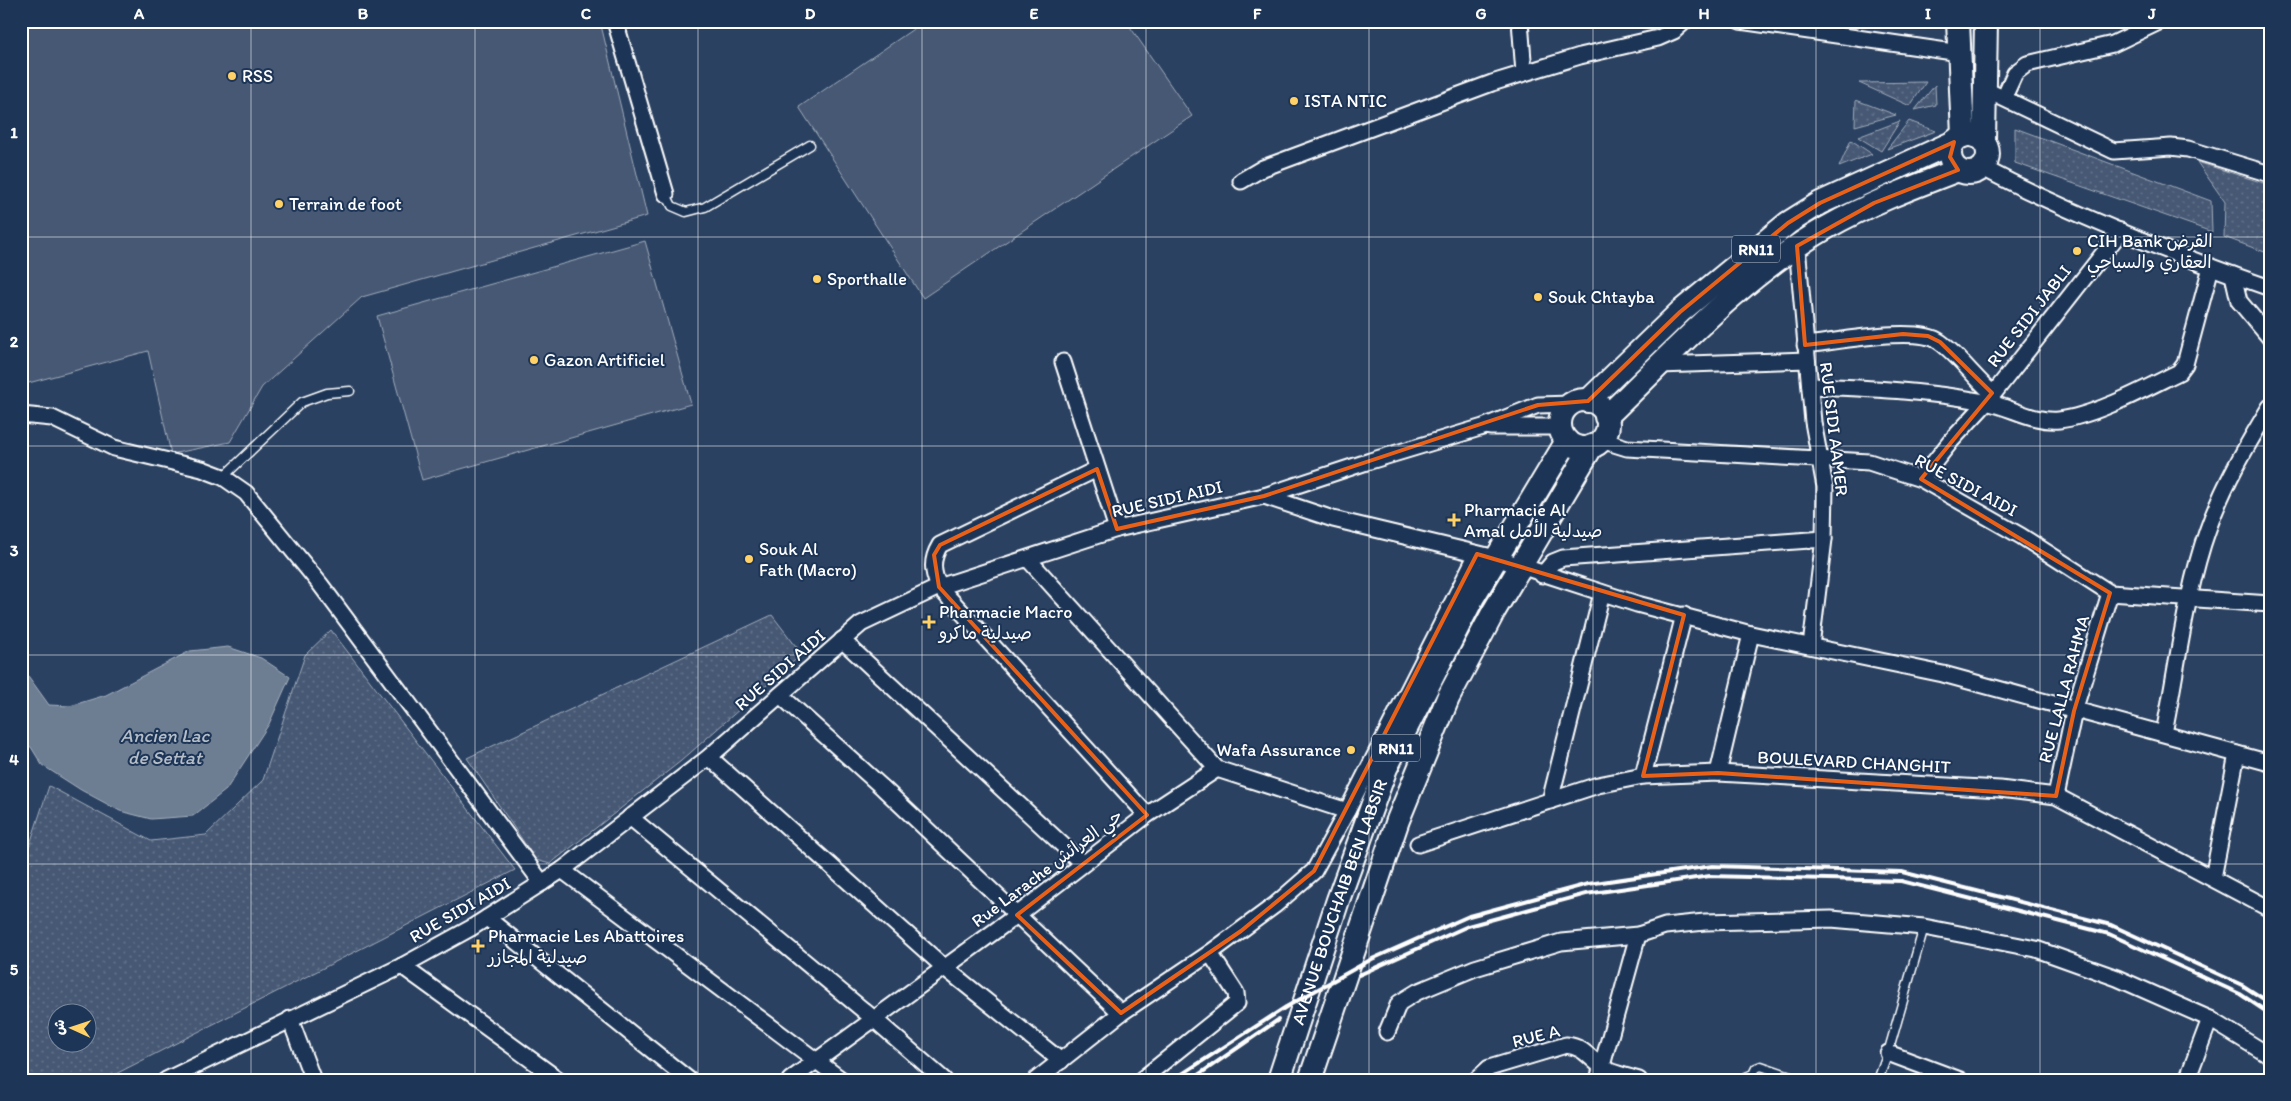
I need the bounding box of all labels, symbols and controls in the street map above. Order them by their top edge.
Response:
text: A [133,4,145,23]
text: B [358,4,369,23]
text: C [581,4,592,23]
text: D [805,4,816,23]
text: E [1030,4,1039,23]
text: F [1253,4,1262,23]
text: G [1475,4,1487,23]
text: H [1698,4,1710,23]
text: I [1925,4,1931,23]
text: J [2147,4,2156,23]
place label: RSS [242,65,273,87]
marker: RSS [226,70,238,82]
place label: ISTA NTIC [1304,90,1387,112]
marker: ISTA NTIC [1288,95,1300,107]
text: 1 [10,123,18,142]
place label: Terrain de foot [289,193,402,215]
marker: Terrain de foot [273,198,285,210]
place label: CIH Bank القرض العقاري والسياحي [2087,230,2213,278]
road number: RN11 [1732,235,1780,262]
marker: CIH Bank القرض العقاري والسياحي [2071,245,2083,257]
street label: RUE SIDI JABLI [1982,260,2076,372]
place label: Sporthalle [827,268,907,290]
marker: Sporthalle [811,273,823,285]
place label: Souk Chtayba [1548,286,1655,308]
marker: Souk Chtayba [1532,291,1544,303]
text: 2 [10,332,19,351]
place label: Gazon Artificiel [544,349,665,371]
marker: Gazon Artificiel [528,354,540,366]
street label: RUE SIDI AAMER [1815,361,1853,497]
street label: RUE SIDI AIDI [1911,449,2021,521]
street label: RUE SIDI AIDI [1109,476,1225,522]
place label: Pharmacie Al Amal صيدلية الأمل [1464,499,1602,542]
marker: Pharmacie Al Amal صيدلية الأمل [1448,514,1460,526]
place label: Souk Al Fath (Macro) [759,538,857,581]
text: 3 [10,541,19,560]
marker: Souk Al Fath (Macro) [743,553,755,565]
place label: Pharmacie Macro صيدلية ماكرو [937,601,1072,644]
street label: RUE LALLA RAHMA [2034,612,2094,765]
marker: Pharmacie Macro صيدلية ماكرو [923,616,935,628]
street label: RUE SIDI AIDI [730,625,830,715]
water label: Ancien Lac de Settat [121,724,211,769]
road number: RN11 [1372,734,1420,761]
place label: Wafa Assurance [1217,739,1341,761]
marker: Wafa Assurance [1345,744,1357,756]
street label: BOULEVARD CHANGHIT [1757,746,1951,778]
text: 4 [9,750,19,769]
street label: AVENUE BOUCHAIB BEN LABSIR [1287,776,1392,1028]
street label: Rue Larache حي العرائش [967,804,1130,936]
street label: RUE SIDI AIDI [405,872,515,948]
place label: Pharmacie Les Abattoires صيدلية المجازر [486,925,684,968]
marker: Pharmacie Les Abattoires صيدلية المجازر [472,940,484,952]
text: 5 [10,960,19,979]
north arrow [48,1004,98,1054]
text: ش [51,1019,68,1035]
street label: RUE A [1510,1019,1563,1053]

